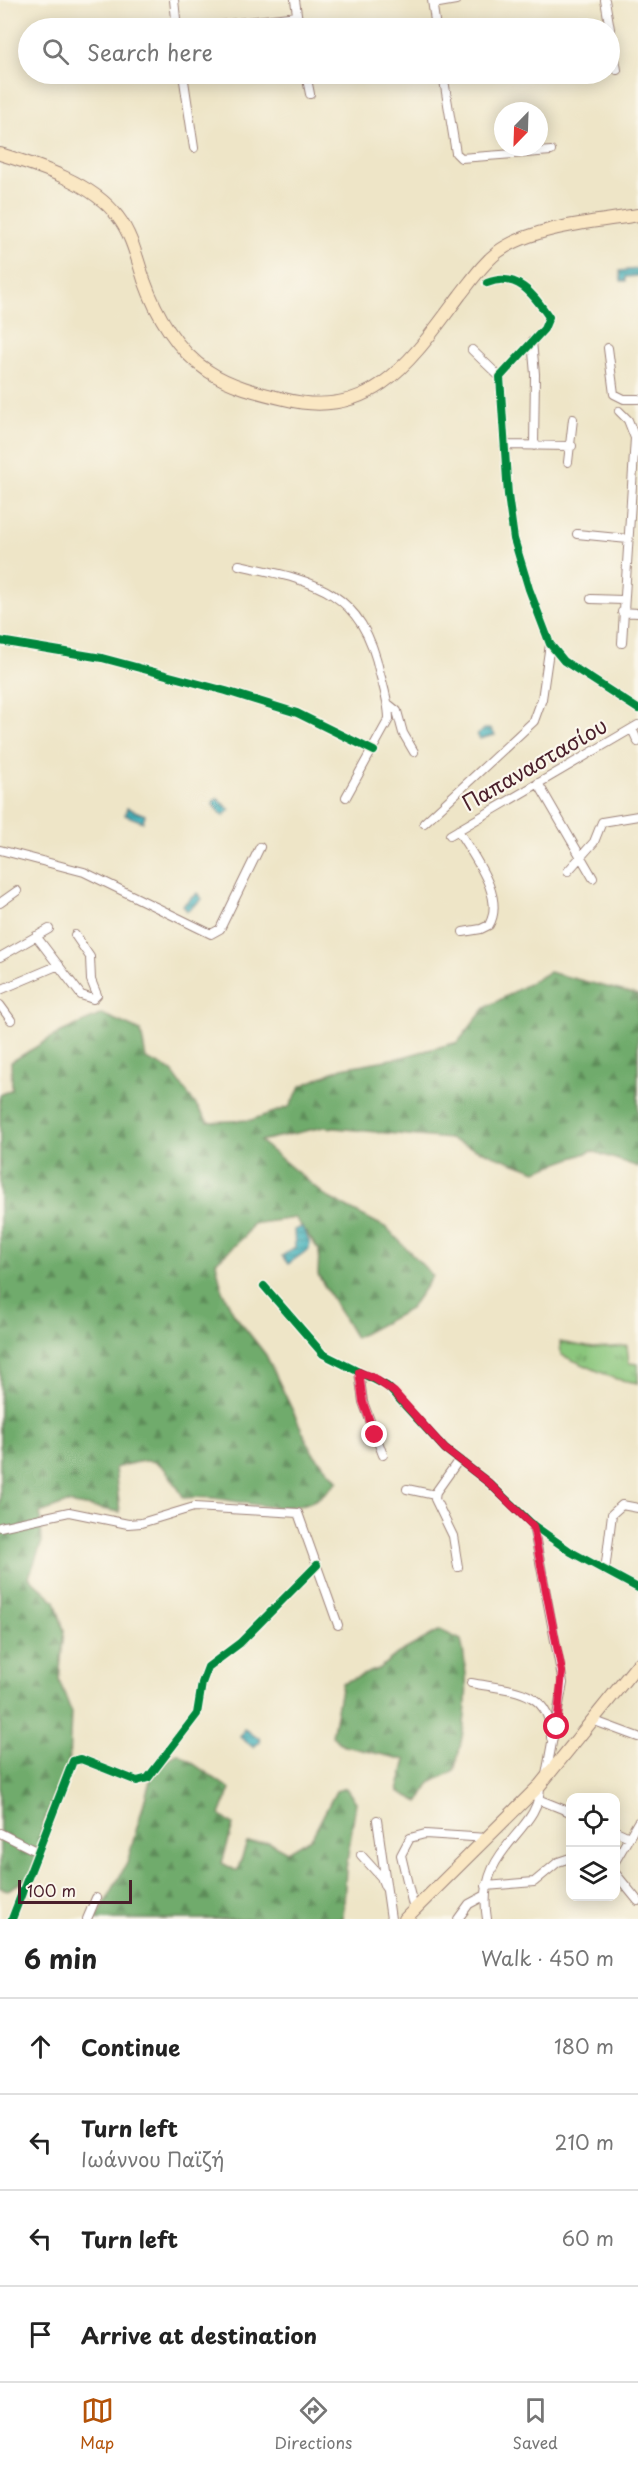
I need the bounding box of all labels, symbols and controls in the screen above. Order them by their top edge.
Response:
search box [18,18,620,84]
icon: search [39,35,72,68]
text: Search here [87,35,213,68]
north arrow [494,102,548,156]
street label: Παπαναστασίου [455,709,613,818]
route end [361,1421,387,1447]
route start [543,1713,569,1739]
map controls [566,1793,620,1901]
button: locate [566,1793,620,1847]
button: layers [566,1847,620,1901]
scale bar [18,1877,132,1904]
text: 100 m [27,1878,76,1902]
text: 6 min [24,1939,97,1978]
text: Walk · 450 m [481,1943,614,1973]
icon: ahead [24,2030,57,2063]
text: Continue [81,2030,180,2063]
text: 180 m [554,2031,614,2061]
text: Turn left [81,2111,178,2144]
icon: left [24,2126,57,2159]
text: 210 m [555,2127,614,2157]
text: Ιωάννου Παϊζή [81,2144,224,2174]
icon: left [24,2222,57,2255]
text: Turn left [81,2222,178,2255]
text: 60 m [562,2223,614,2253]
icon: arrive [24,2318,57,2351]
text: Arrive at destination [81,2318,317,2351]
tab: Map [80,2394,114,2454]
tab: Directions [274,2394,352,2454]
tab: Saved [512,2394,558,2454]

